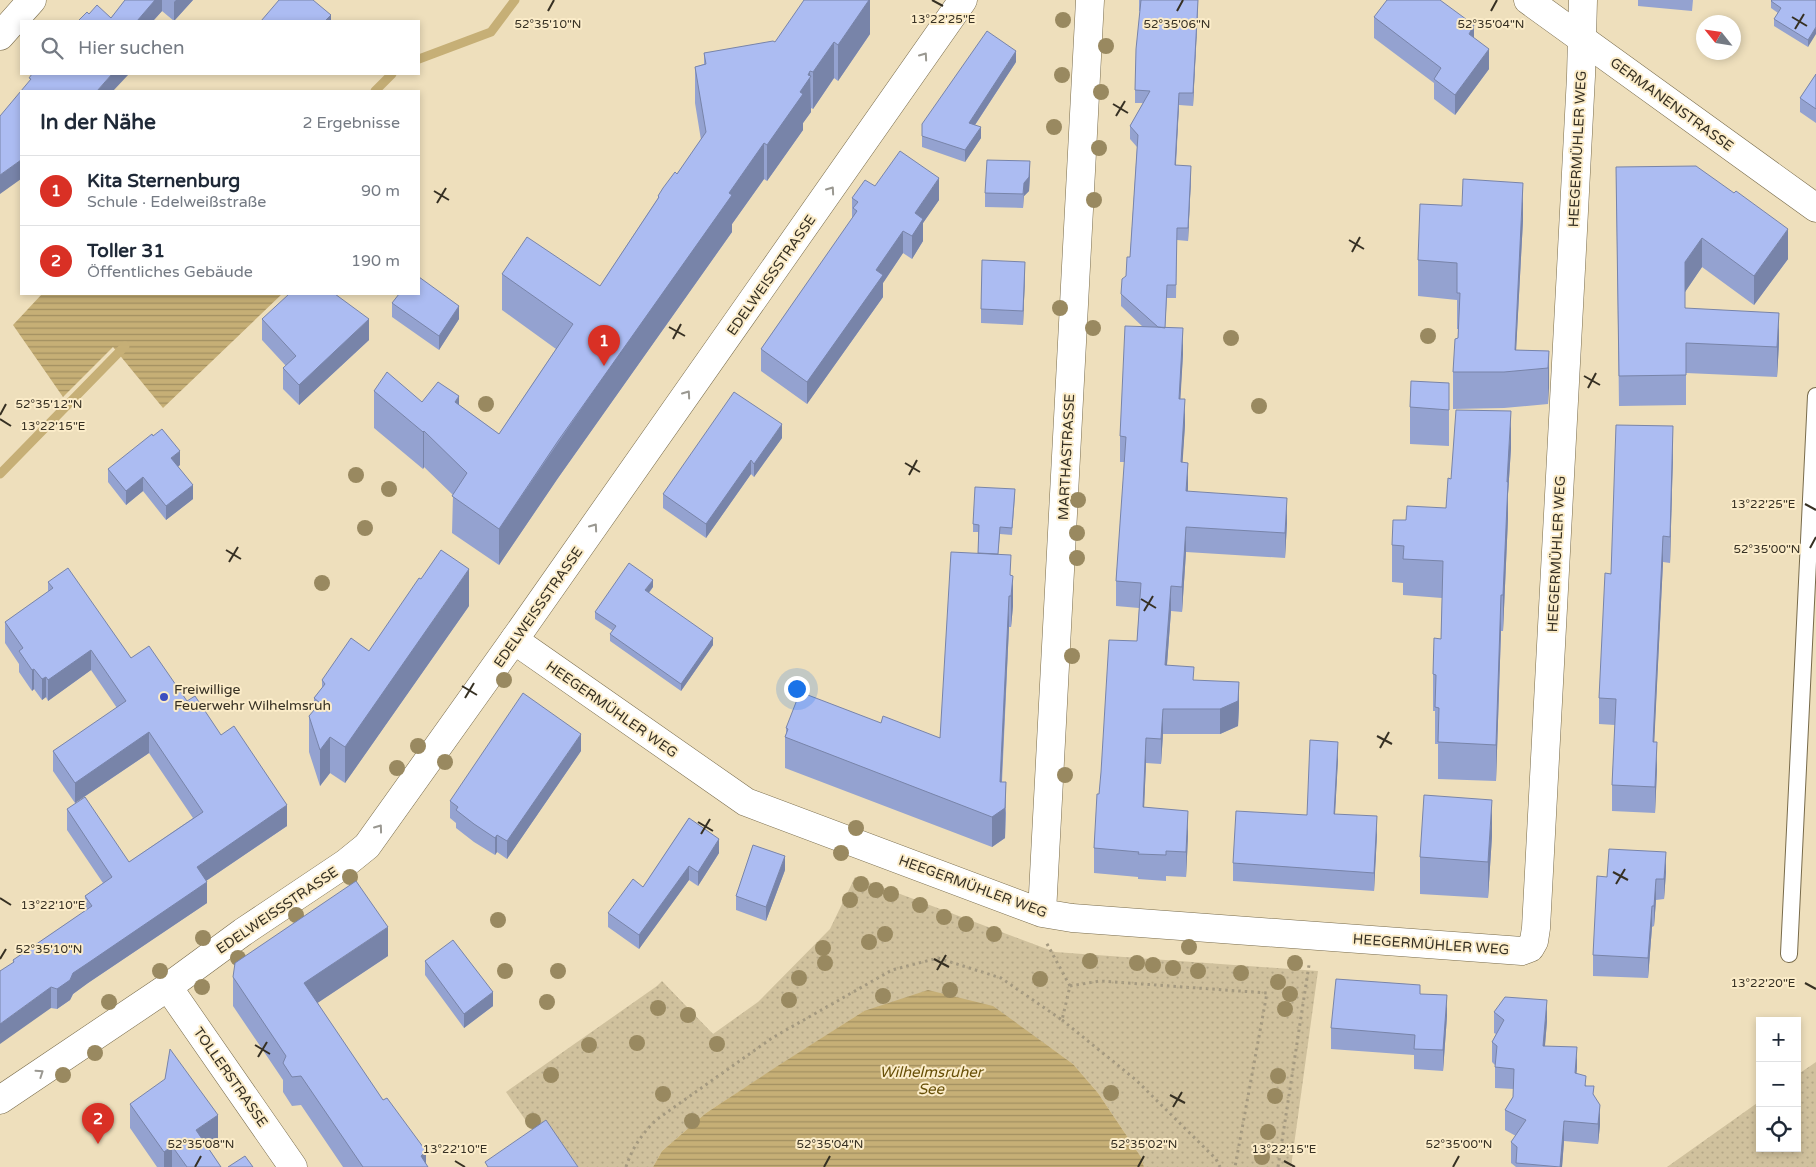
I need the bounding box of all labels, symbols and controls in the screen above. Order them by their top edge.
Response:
text: 13°22'25"E [910,12,976,26]
north arrow [1696,15,1741,60]
text: 52°35'10"N [515,17,582,31]
text: 52°35'06"N [1144,17,1211,31]
text: 52°35'04"N [1458,17,1525,31]
search box [20,20,420,75]
icon: search [38,34,66,62]
text: Hier suchen [78,37,185,59]
one-way arrow [918,52,927,62]
street label: GERMANENSTRASSE [1607,54,1737,155]
street label: HEEGERMÜHLER WEG [1565,70,1590,228]
text: In der Nähe [40,110,156,135]
text: 2 Ergebnisse [302,113,400,133]
text: Kita Sternenburg [87,170,240,192]
text: 1 [51,181,61,201]
text: 90 m [361,181,400,201]
one-way arrow [825,186,834,195]
text: Schule · Edelweißstraße [87,192,266,212]
street label: EDELWEISSSTRASSE [723,212,820,339]
text: Toller 31 [87,240,165,262]
text: 2 [51,251,61,271]
text: 190 m [351,251,400,271]
text: Öffentliches Gebäude [87,262,253,282]
pin: 1 [588,325,620,366]
one-way arrow [681,390,690,400]
street label: MARTHASTRASSE [1055,393,1078,521]
text: 52°35'12"N [16,397,83,411]
text: 13°22'15"E [20,419,86,433]
street label: HEEGERMÜHLER WEG [1544,475,1569,633]
text: 13°22'25"E [1730,497,1796,511]
one-way arrow [588,523,597,533]
text: 52°35'00"N [1734,542,1801,556]
street label: EDELWEISSSTRASSE [490,544,587,671]
street label: HEEGERMÜHLER WEG [543,657,681,761]
your location [784,676,810,702]
place label: Freiwillige Feuerwehr Wilhelmsruh [174,681,331,714]
marker: Freiwillige Feuerwehr Wilhelmsruh [158,691,170,703]
one-way arrow [373,825,382,834]
street label: HEEGERMÜHLER WEG [896,852,1049,921]
street label: EDELWEISSSTRASSE [213,863,342,958]
text: 13°22'10"E [20,898,86,912]
street label: HEEGERMÜHLER WEG [1352,931,1510,958]
text: 52°35'10"N [16,942,83,956]
text: 13°22'20"E [1730,976,1796,990]
map controls [1756,1017,1801,1152]
button: + [1756,1017,1801,1062]
street label: TOLLERSTRASSE [190,1024,271,1130]
button: − [1756,1062,1801,1107]
water label: Wilhelmsruher See [879,1063,985,1098]
one-way arrow [35,1070,44,1079]
pin: 2 [82,1103,114,1144]
button: locate [1756,1107,1801,1152]
text: 52°35'08"N [168,1137,235,1151]
text: 52°35'04"N [797,1137,864,1151]
text: 52°35'02"N [1111,1137,1178,1151]
text: 52°35'00"N [1426,1137,1493,1151]
text: 13°22'10"E [422,1142,488,1156]
text: 13°22'15"E [1251,1142,1317,1156]

